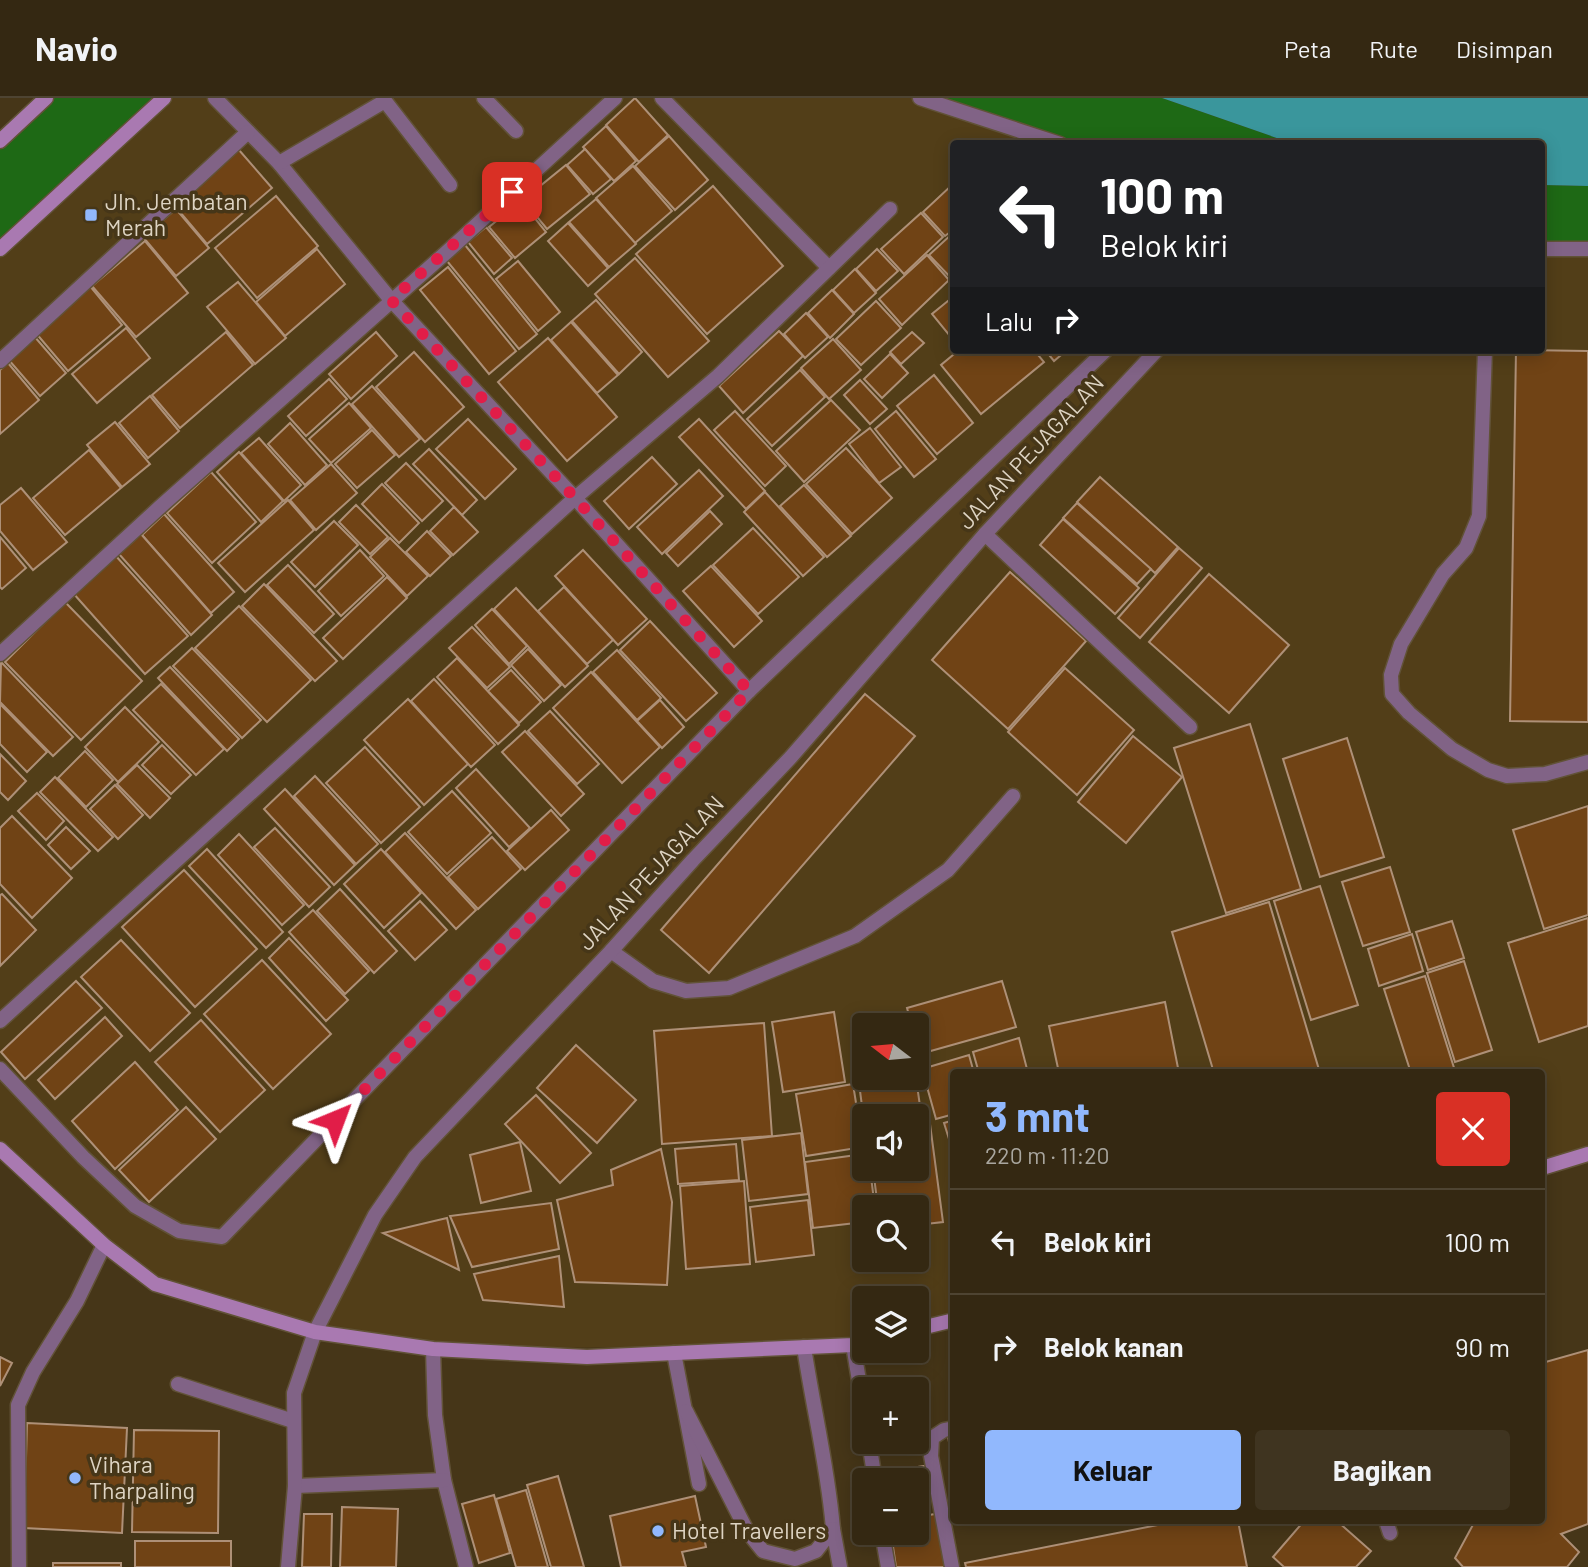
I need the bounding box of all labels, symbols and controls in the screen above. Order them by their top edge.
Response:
text: Navio [35,28,118,68]
text: Peta [1284,34,1331,63]
text: Rute [1369,34,1418,63]
text: Disimpan [1456,34,1553,63]
pin [482,162,542,222]
text: 100 m [1100,165,1224,224]
icon: left [985,168,1076,259]
icon: arrive [493,173,531,211]
place label: Jln. Jembatan Merah [105,187,248,241]
marker: Jln. Jembatan Merah [83,207,99,223]
text: Belok kiri [1100,225,1228,263]
icon: right [1047,301,1085,339]
text: Lalu [985,305,1033,336]
street label: JALAN PEJAGALAN [951,368,1109,534]
street label: JALAN PEJAGALAN [571,789,729,955]
north arrow [852,1013,929,1090]
map controls [852,1013,929,1545]
position arrow [298,1083,372,1157]
text: 3 mnt [985,1090,1090,1140]
button: close [1436,1092,1510,1166]
button: sound [852,1104,929,1181]
text: 220 m · 11:20 [985,1141,1110,1169]
button: search [852,1195,929,1272]
icon: left [985,1223,1023,1261]
text: Belok kiri [1044,1226,1151,1257]
text: 100 m [1445,1226,1510,1257]
button: layers [852,1286,929,1363]
icon: right [985,1328,1023,1366]
text: Belok kanan [1044,1331,1183,1362]
text: 90 m [1455,1331,1510,1362]
button: + [852,1377,929,1454]
button: Keluar [985,1430,1241,1510]
button: Bagikan [1255,1430,1510,1510]
place label: Vihara Tharpaling [89,1450,195,1504]
button: − [852,1468,929,1545]
marker: Vihara Tharpaling [67,1470,83,1486]
place label: Hotel Travellers [672,1516,826,1544]
marker: Hotel Travellers [650,1523,666,1539]

